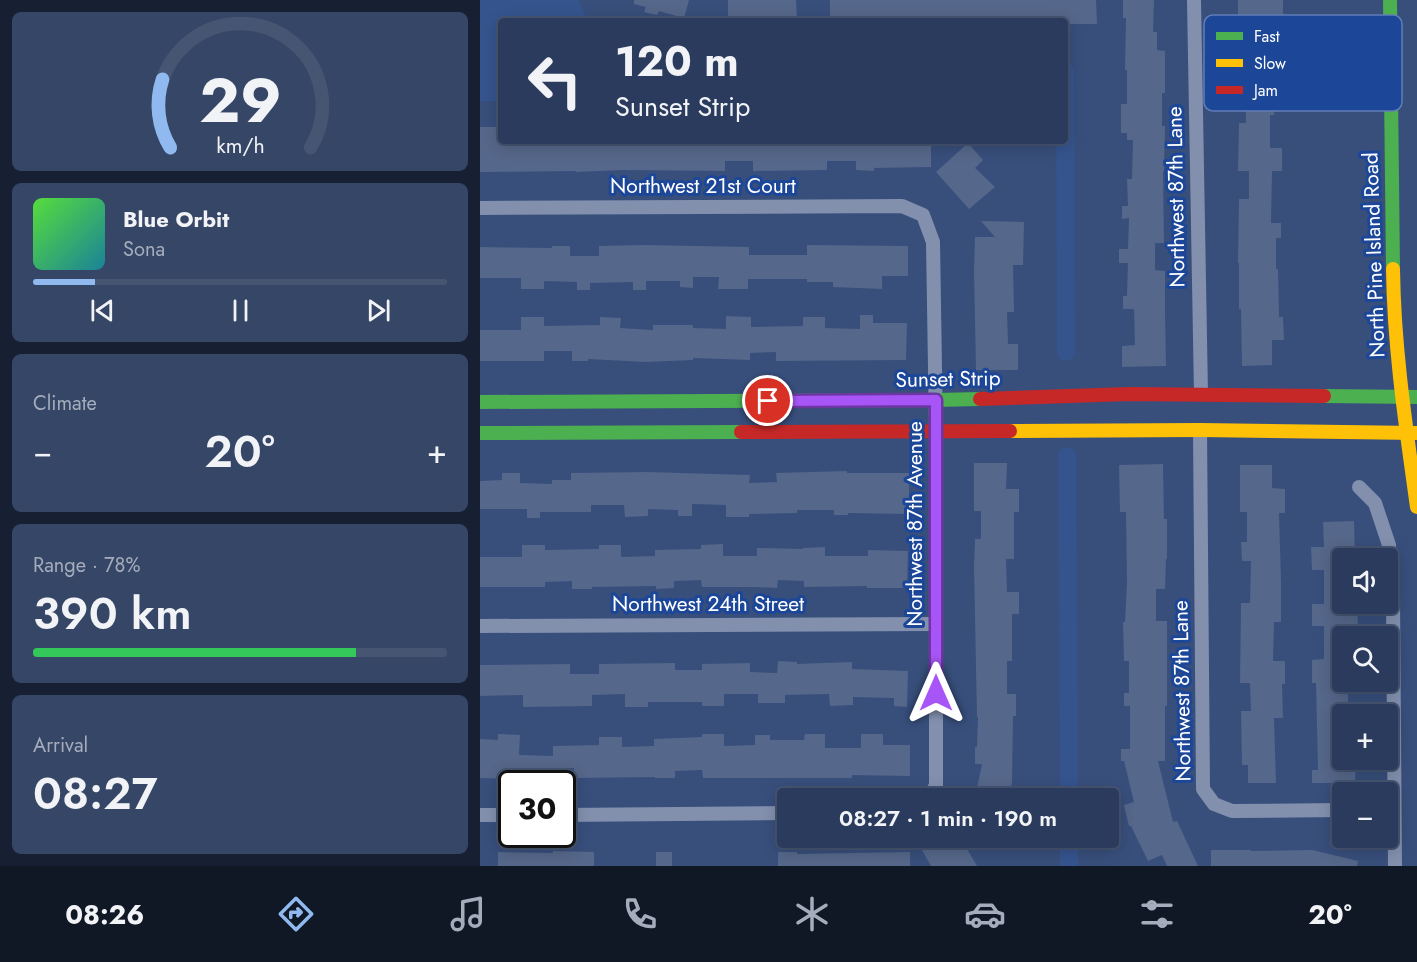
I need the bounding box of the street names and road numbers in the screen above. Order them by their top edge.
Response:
street label: Northwest 87th Lane [1159,106,1193,288]
street label: North Pine Island Road [1355,152,1393,358]
street label: Northwest 21st Court [610,171,796,201]
street label: Sunset Strip [895,363,1001,395]
street label: Northwest 87th Avenue [900,421,930,627]
street label: Northwest 24th Street [612,589,804,619]
street label: Northwest 87th Lane [1165,600,1199,782]

